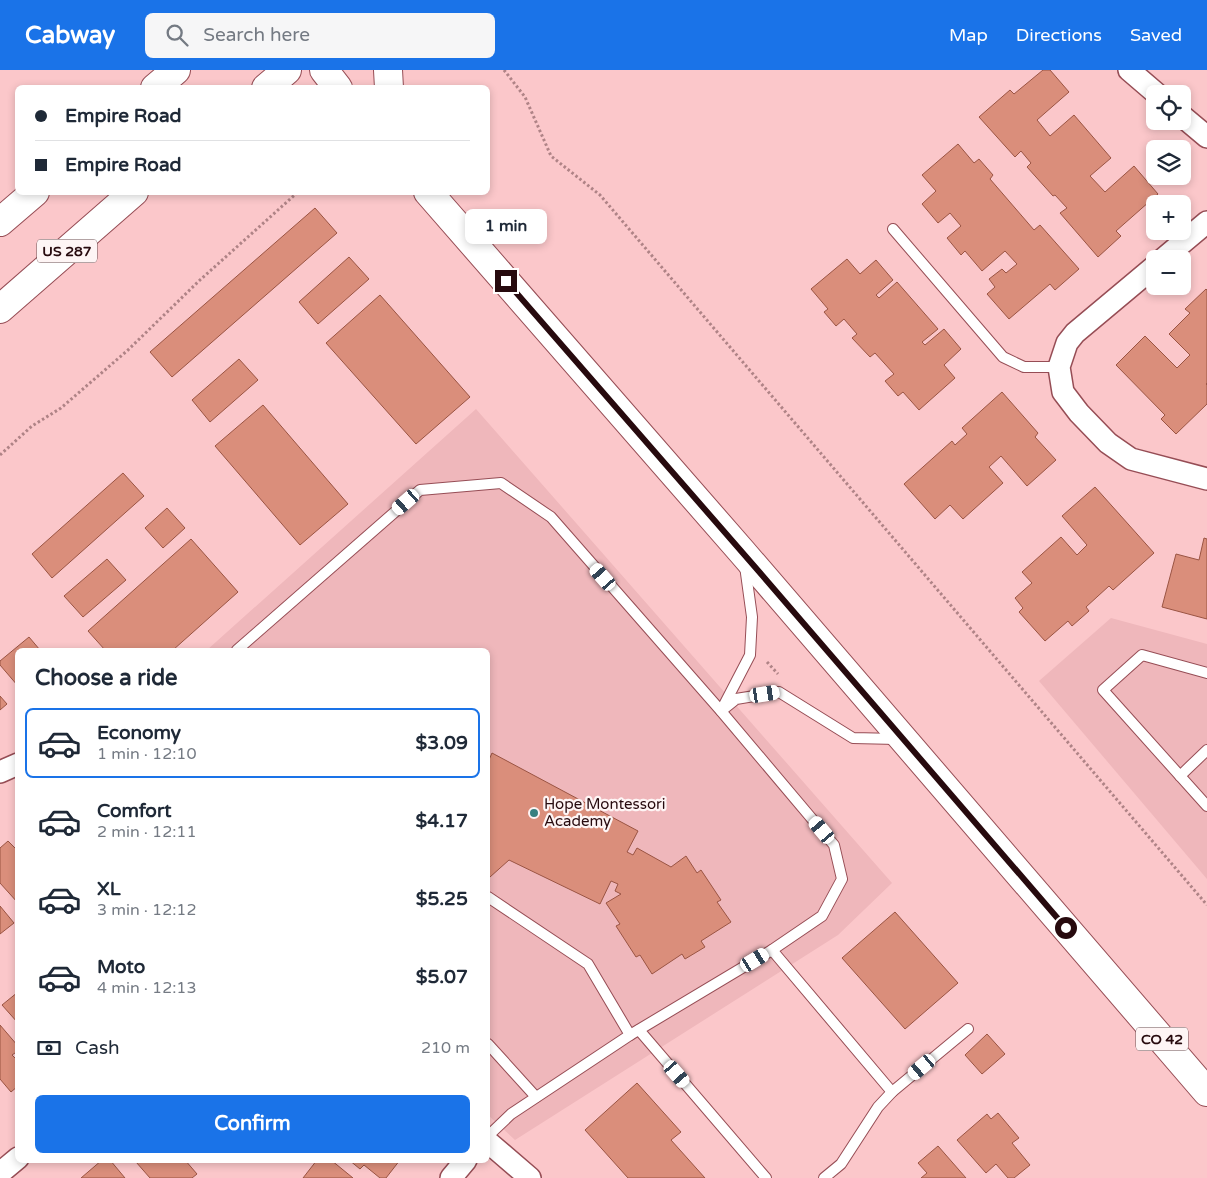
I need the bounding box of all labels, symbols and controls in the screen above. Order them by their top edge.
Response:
search box [145,13,495,58]
text: Cabway [25,21,115,50]
icon: search [163,21,191,49]
text: Search here [203,24,310,46]
text: Map [949,24,988,46]
text: Directions [1016,24,1102,46]
text: Saved [1130,24,1182,46]
map controls [1146,85,1191,295]
button: locate [1146,85,1191,130]
text: Empire Road [65,105,182,127]
button: layers [1146,140,1191,185]
text: Empire Road [65,154,182,176]
button: + [1146,195,1191,240]
callout: 1 min [465,208,547,244]
text: 1 min [485,216,527,236]
road number: US 287 [37,240,97,262]
button: − [1146,250,1191,295]
route end [495,270,517,292]
car [389,486,422,518]
car [587,561,618,593]
text: Choose a ride [35,665,178,691]
car [749,684,780,704]
icon: car [37,721,82,766]
text: Economy [97,722,181,744]
text: $3.09 [416,732,468,754]
text: 1 min · 12:10 [97,744,196,764]
place label: Hope Montessori Academy [544,795,666,830]
icon: car [37,799,82,844]
text: Comfort [97,800,171,822]
marker: Hope Montessori Academy [528,807,540,819]
text: $4.17 [416,810,468,832]
car [806,814,837,846]
text: 2 min · 12:11 [97,822,196,842]
icon: car [37,877,82,922]
text: XL [97,878,121,900]
text: $5.25 [416,888,468,910]
text: 3 min · 12:12 [97,900,196,920]
route start [1055,917,1077,939]
car [738,946,771,974]
icon: car [37,955,82,1000]
text: Moto [97,956,145,978]
text: $5.07 [416,966,468,988]
text: 4 min · 12:13 [97,978,196,998]
road number: CO 42 [1136,1028,1188,1051]
icon: cash [35,1034,63,1062]
text: Cash [75,1037,120,1059]
text: 210 m [421,1038,470,1058]
car [905,1052,938,1082]
car [661,1058,692,1090]
button: Confirm [35,1095,470,1153]

